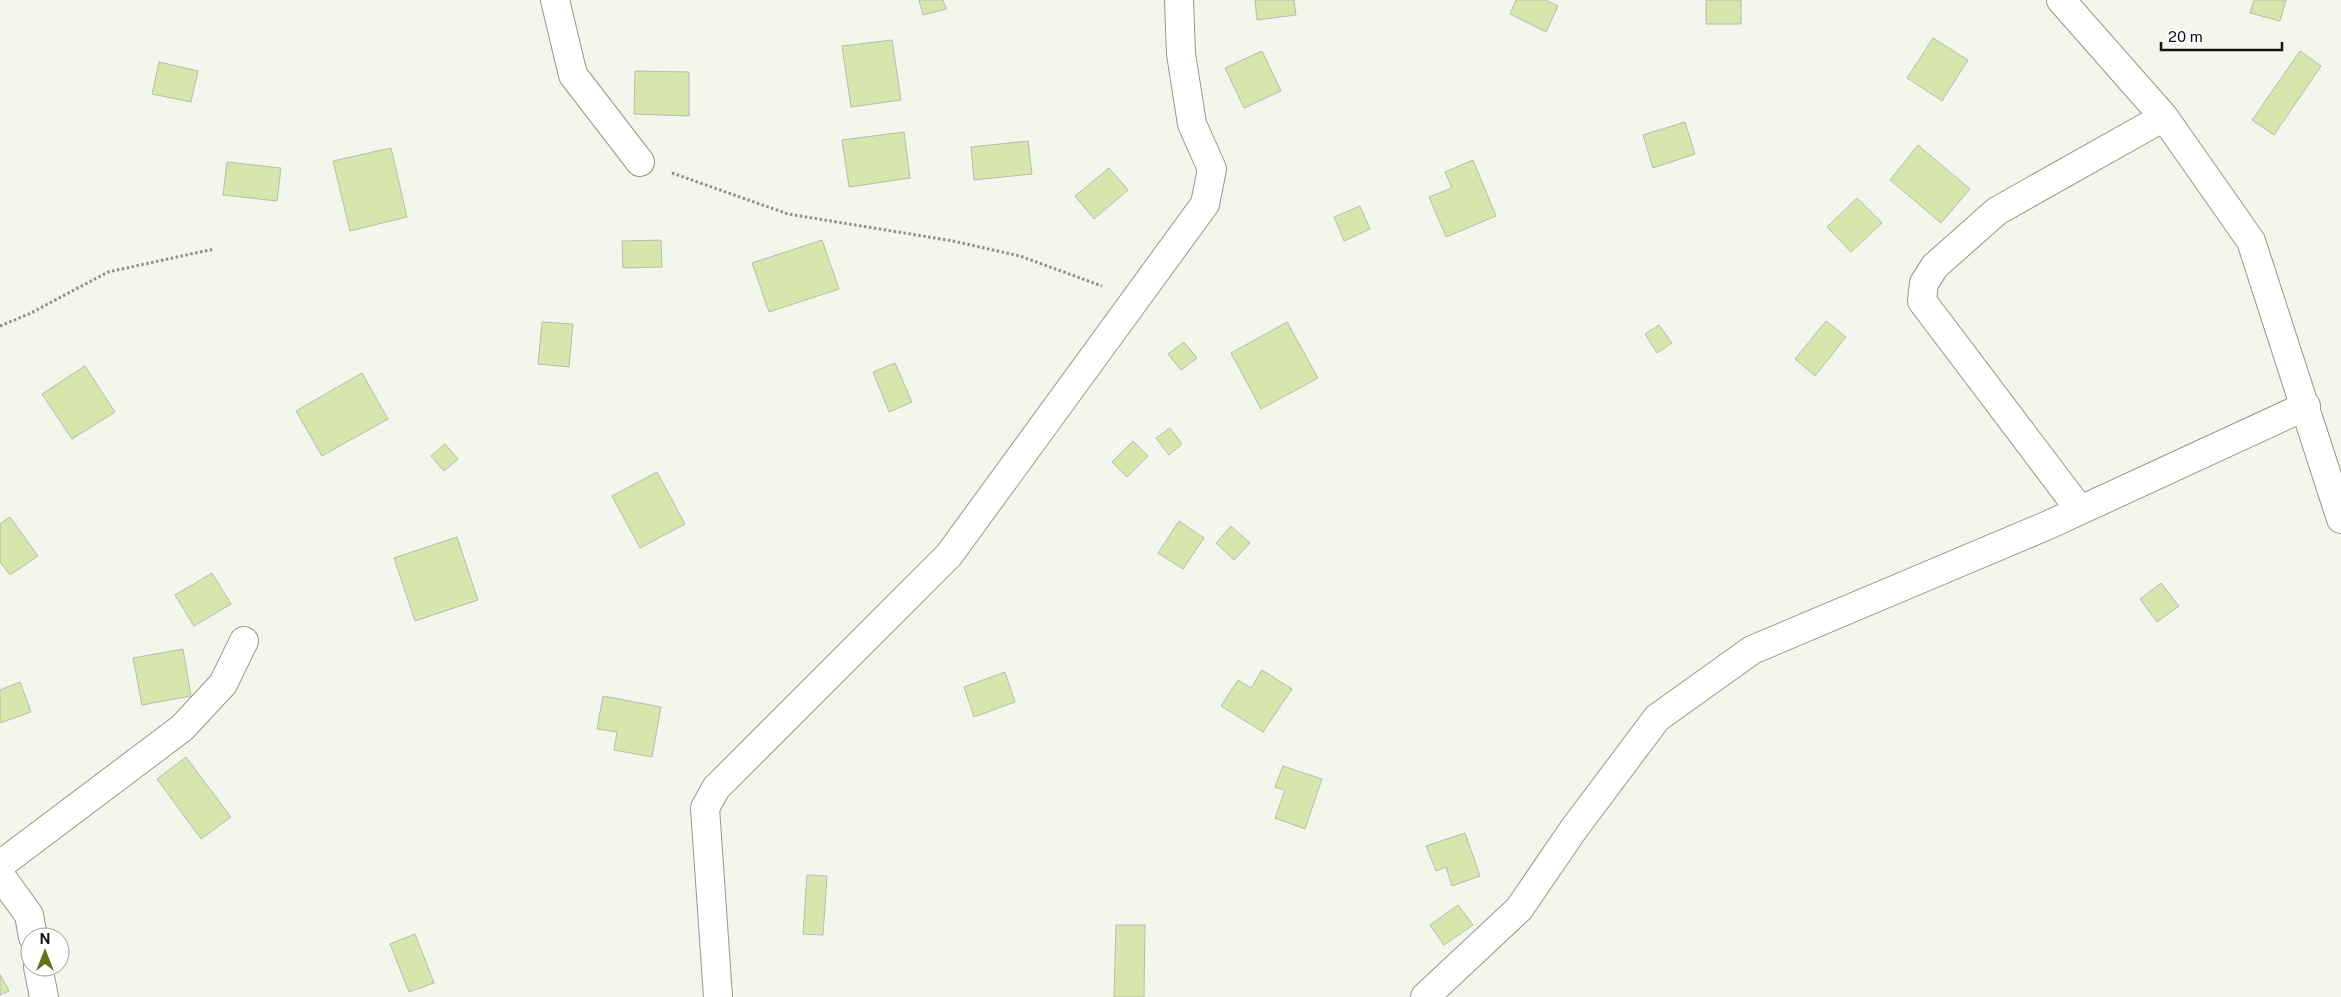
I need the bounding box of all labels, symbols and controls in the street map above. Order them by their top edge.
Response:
scale bar [2161,20,2282,52]
text: 20 m [2168,28,2203,45]
north arrow [20,927,70,977]
text: N [40,931,50,947]

